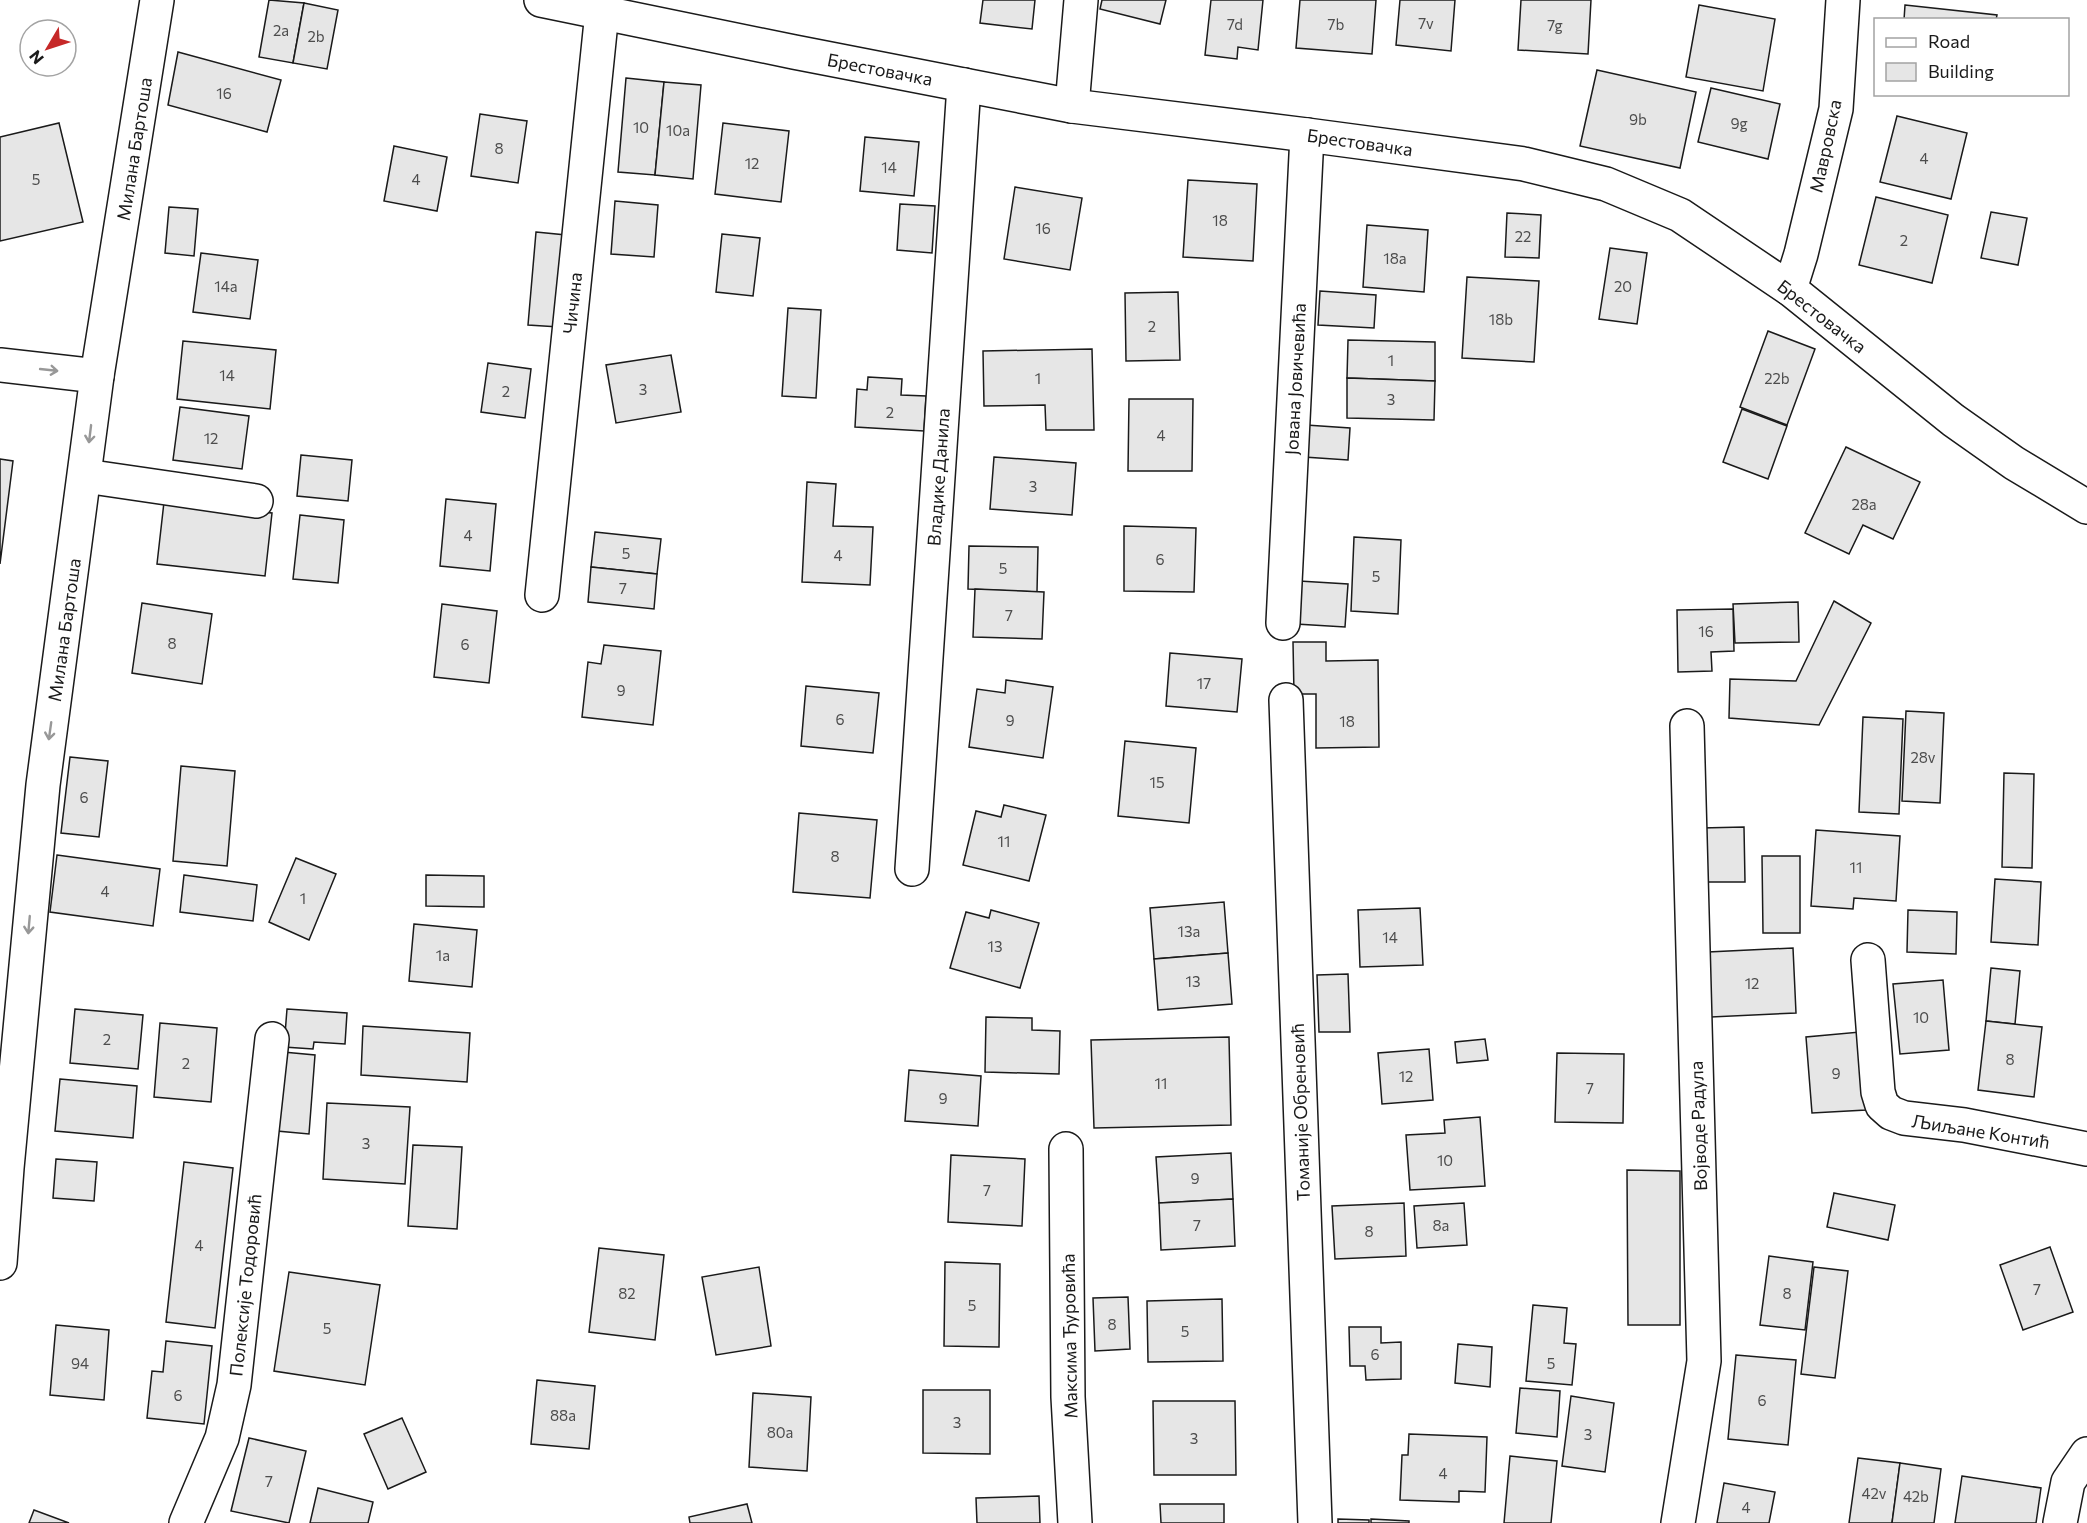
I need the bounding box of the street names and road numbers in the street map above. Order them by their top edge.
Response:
street label: Брестовачка [826,48,934,90]
street label: Милана Бартоша [112,76,156,222]
street label: Мавровска [1804,97,1846,195]
street label: Брестовачка [1306,124,1414,160]
street label: Чичина [558,271,586,335]
street label: Брестовачка [1773,274,1871,358]
street label: Јована Јовичевића [1280,302,1310,456]
street label: Владике Данила [922,407,954,547]
street label: Милана Бартоша [43,557,85,703]
street label: Томаније Обреновић [1286,1023,1314,1201]
street label: Војводе Радула [1685,1061,1711,1191]
street label: Љиљане Контић [1910,1109,2052,1153]
street label: Полексије Тодоровић [224,1193,266,1377]
street label: Максима Ђуровића [1057,1253,1081,1419]

